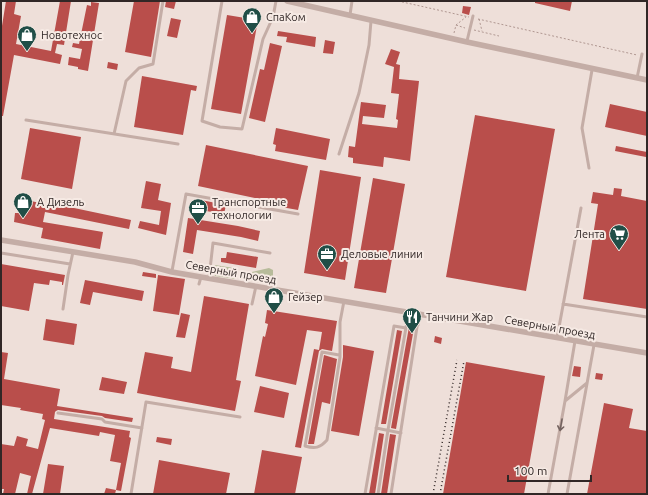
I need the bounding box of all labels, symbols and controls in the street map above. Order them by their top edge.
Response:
shop icon: СпаКом [241,6,263,34]
place label: СпаКом [266,11,306,23]
shop icon: Новотехнос [16,24,38,52]
place label: Новотехнос [41,29,102,41]
shop icon: А Дизель [12,191,34,219]
place label: А Дизель [37,196,85,208]
place label: Транспортные технологии [212,196,286,221]
office icon: Транспортные технологии [187,197,209,225]
supermarket icon: Лента [608,223,630,251]
place label: Лента [574,228,605,240]
office icon: Деловые линии [316,243,338,271]
place label: Деловые линии [341,248,423,260]
street label: Северный проезд [185,258,278,286]
shop icon: Гейзер [263,286,285,314]
place label: Гейзер [288,291,323,303]
restaurant icon: Танчини Жар [401,306,423,334]
place label: Танчини Жар [426,311,493,323]
street label: Северный проезд [504,313,597,341]
one-way arrow [556,418,564,431]
scale bar [508,457,591,483]
text: 100 m [514,464,547,477]

